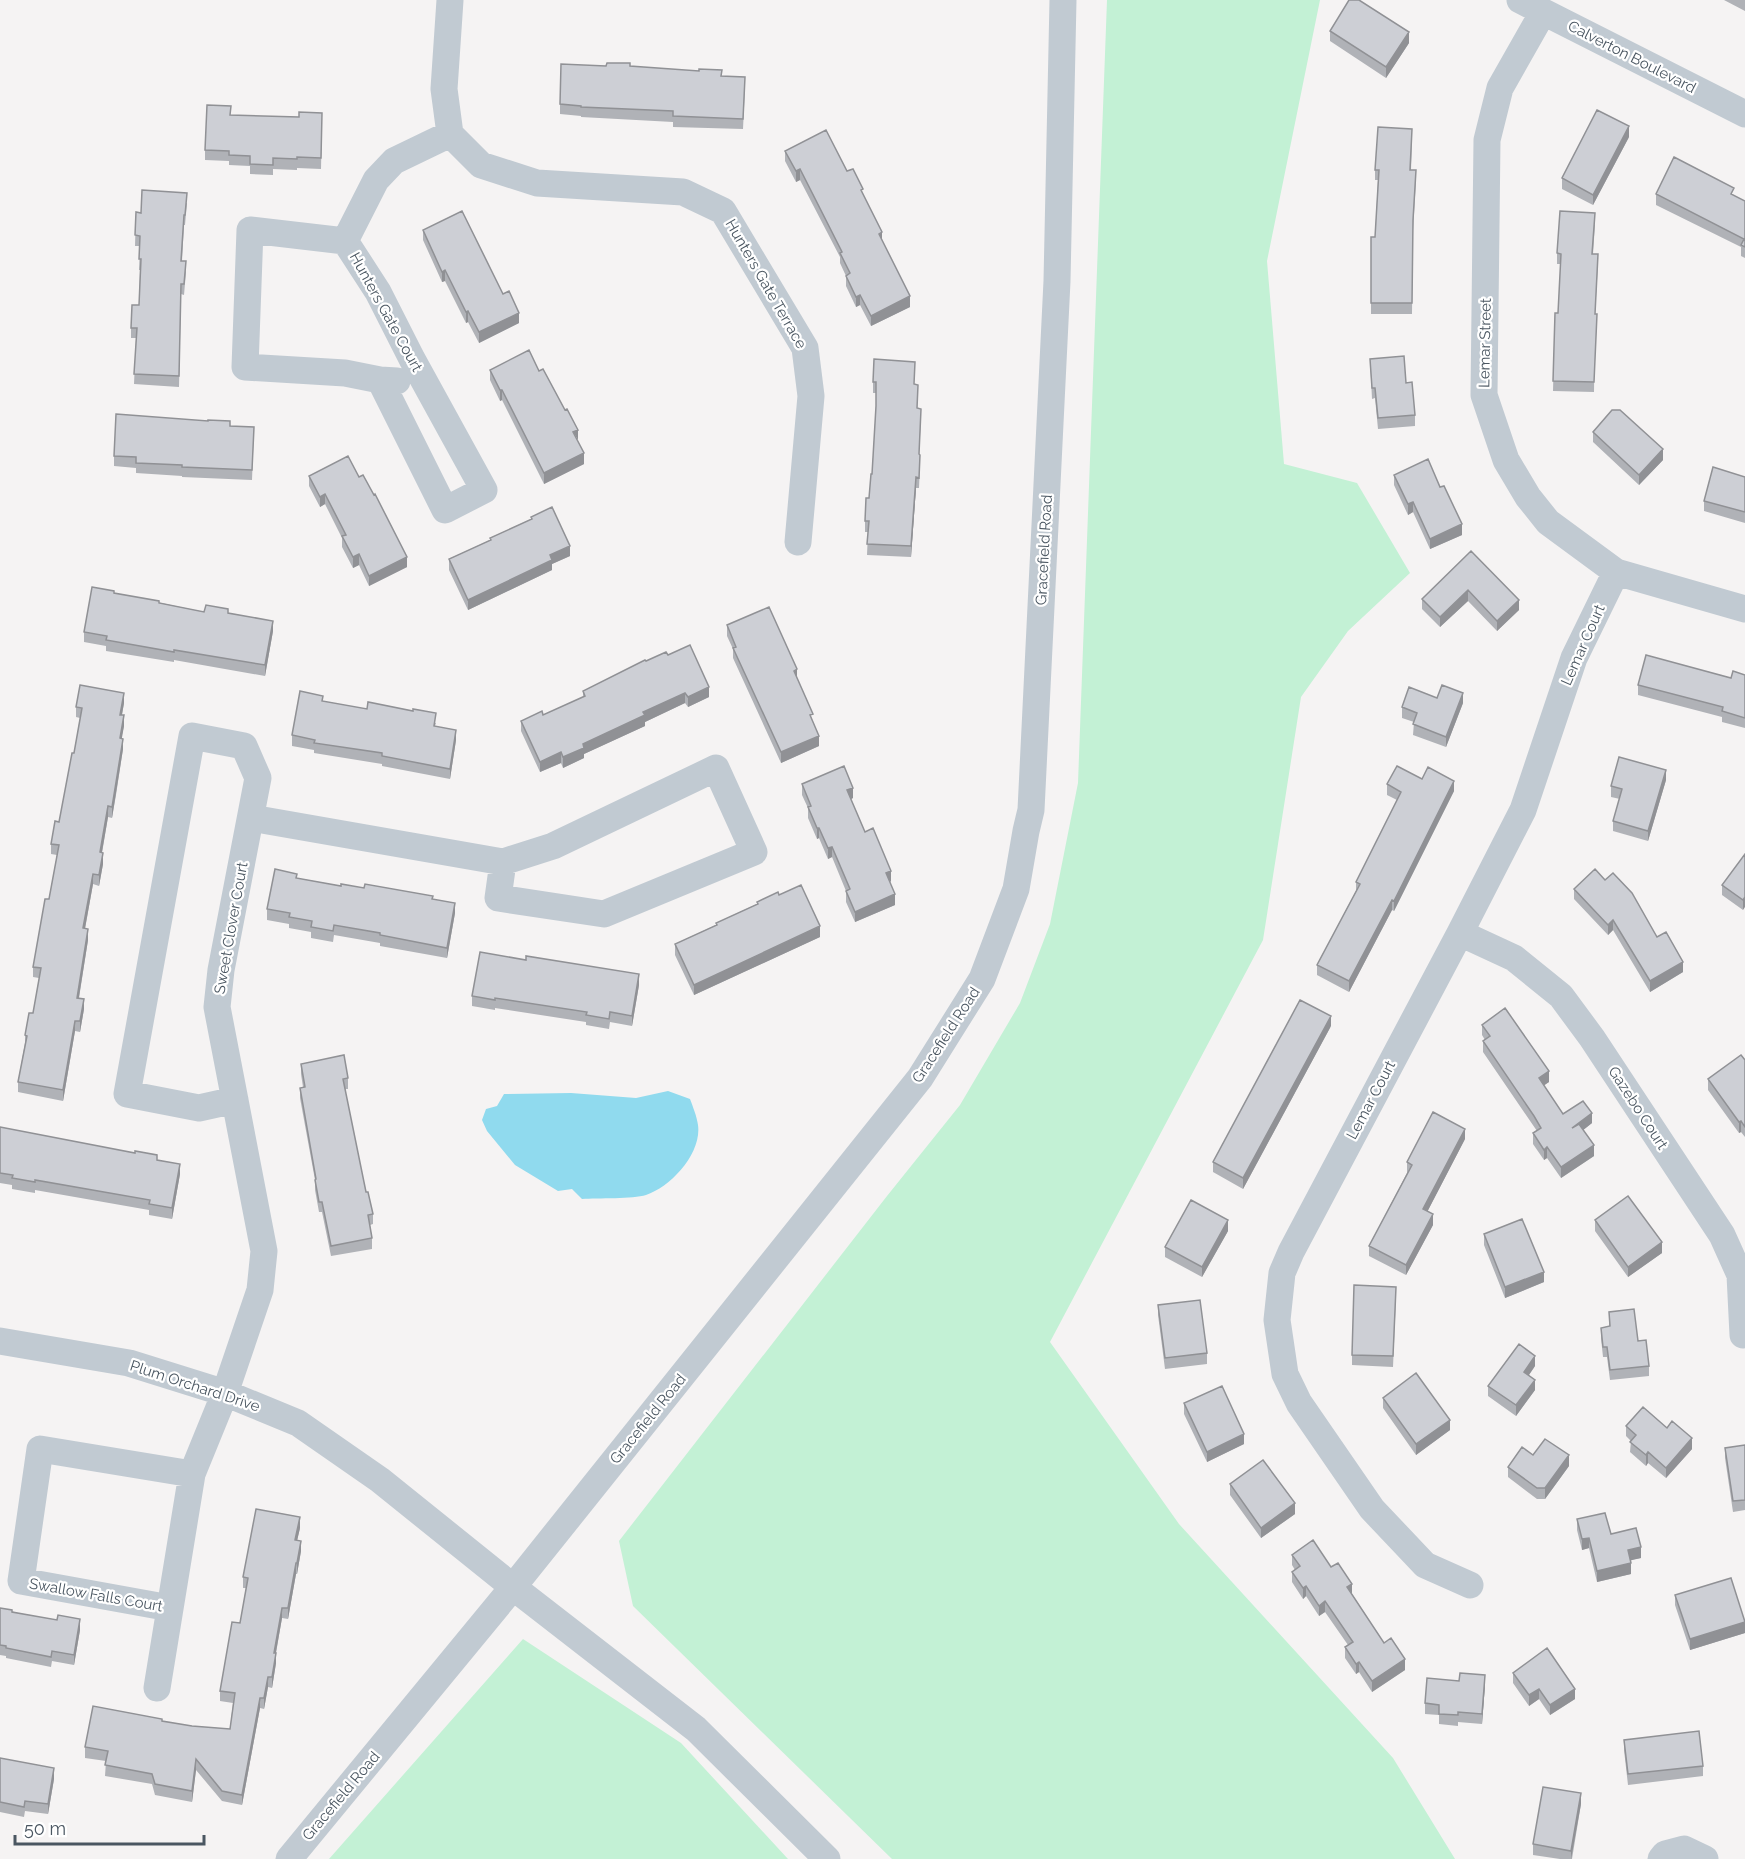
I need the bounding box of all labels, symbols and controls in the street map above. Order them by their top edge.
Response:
street label: Calverton Boulevard [1565,17,1699,97]
street label: Hunters Gate Terrace [722,216,811,352]
street label: Hunters Gate Court [346,249,426,375]
street label: Lemar Street [1475,298,1495,388]
street label: Gracefield Road [1032,494,1056,606]
street label: Lemar Court [1557,602,1609,688]
street label: Sweet Clover Court [211,861,251,995]
street label: Gracefield Road [908,984,984,1086]
street label: Lemar Court [1343,1058,1399,1142]
street label: Gazebo Court [1604,1063,1672,1153]
street label: Plum Orchard Drive [128,1357,262,1416]
street label: Gracefield Road [606,1370,690,1468]
street label: Swallow Falls Court [28,1574,164,1616]
street label: Gracefield Road [299,1748,383,1844]
scale bar [15,1808,204,1846]
text: 50 m [24,1818,66,1839]

